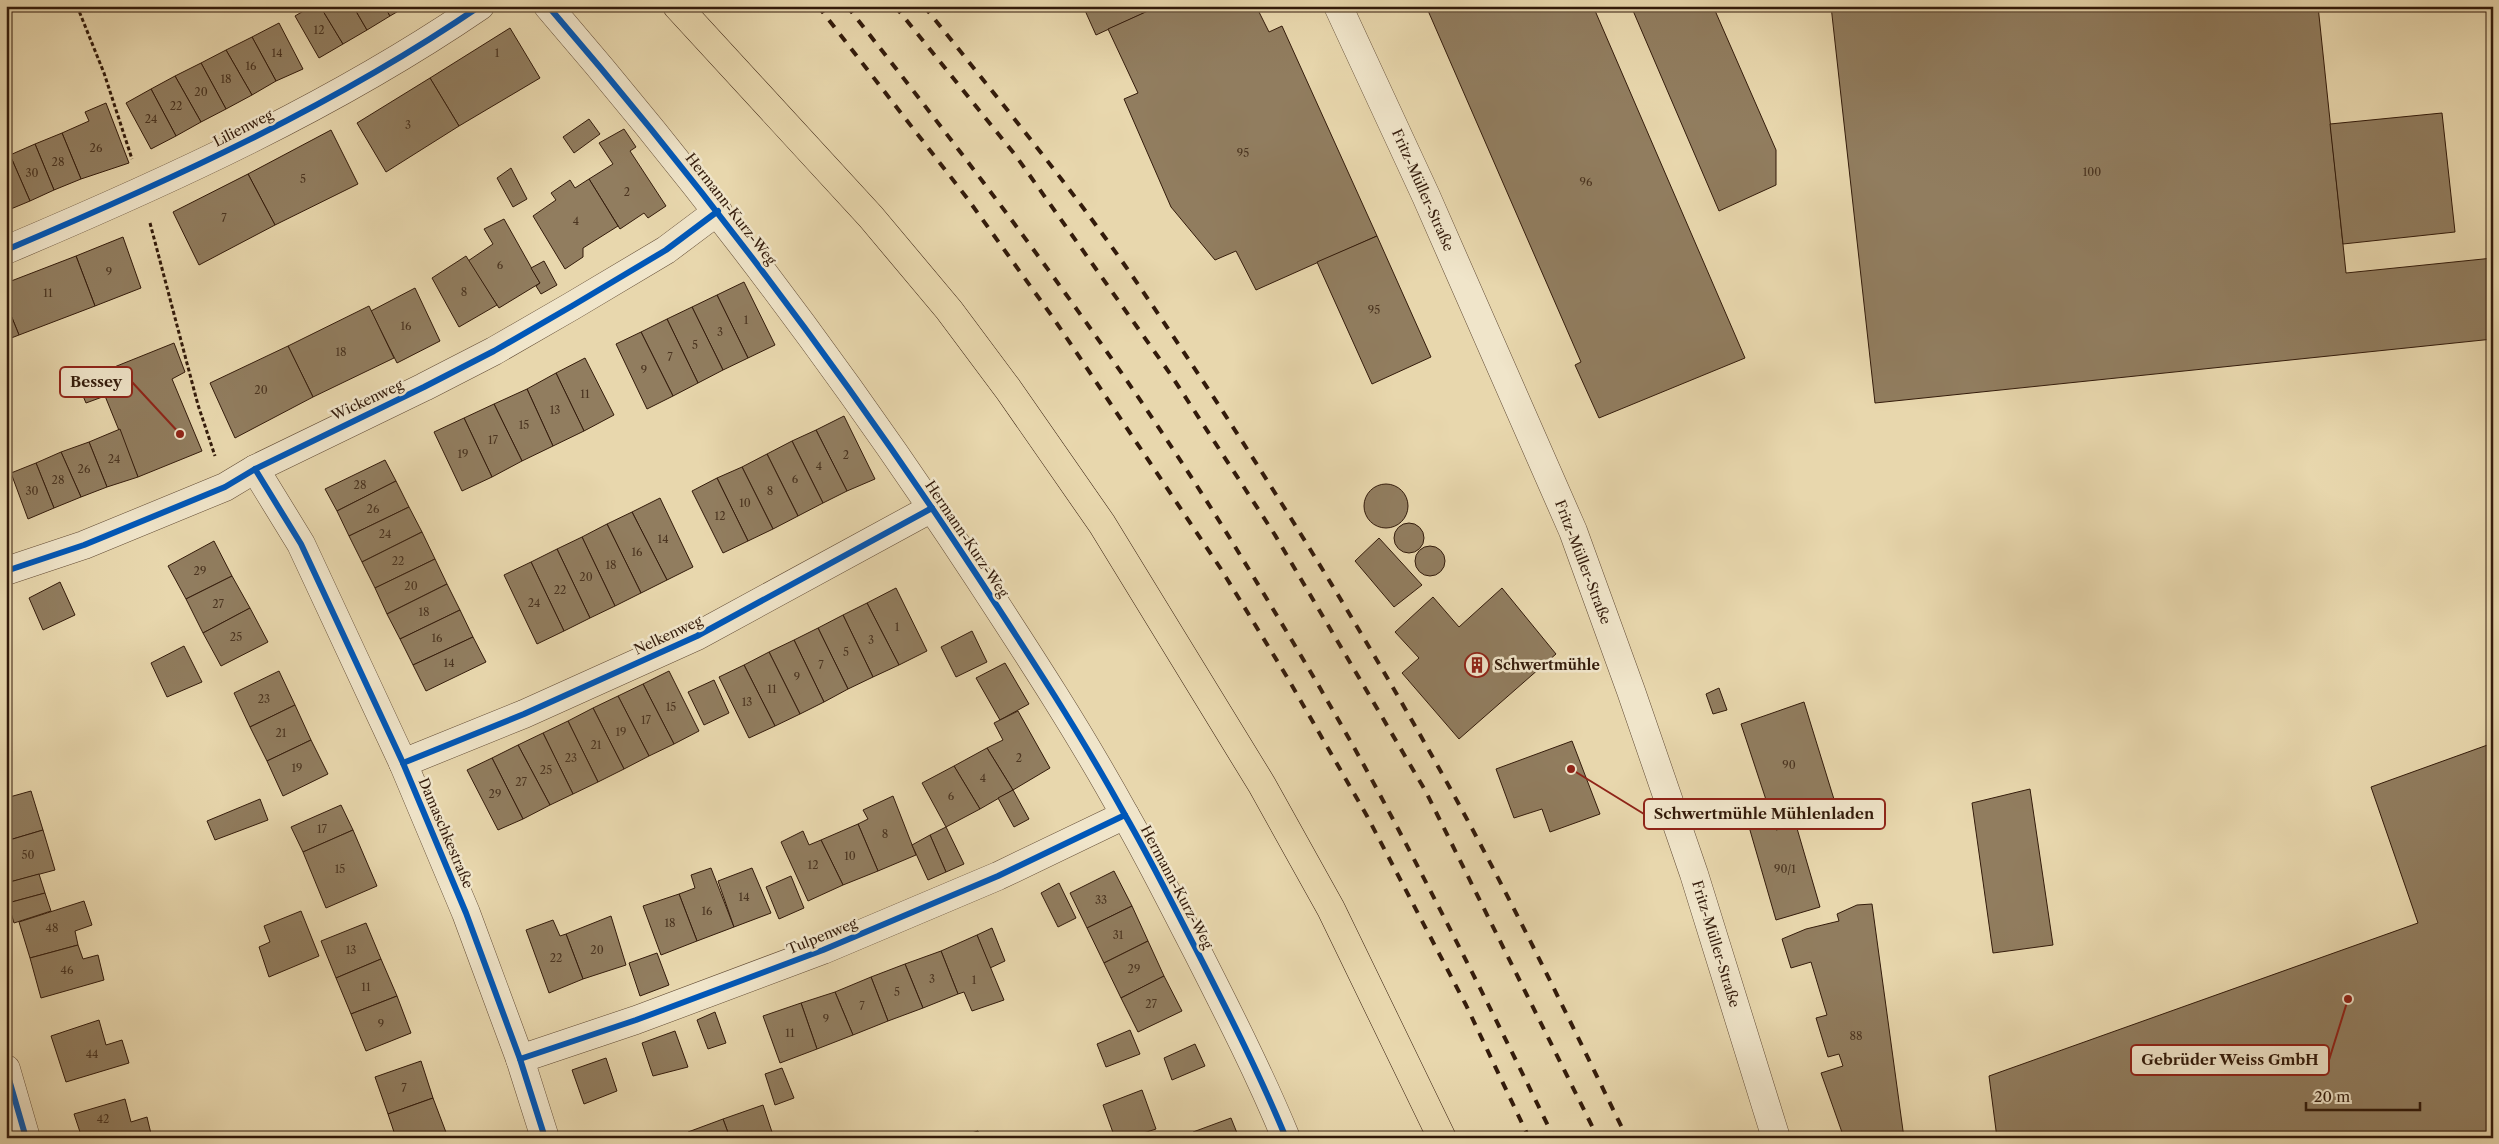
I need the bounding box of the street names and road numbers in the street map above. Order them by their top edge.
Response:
street label: Lilienweg [210,105,276,151]
street label: Fritz-Müller-Straße [1388,126,1458,254]
street label: Hermann-Kurz-Weg [682,149,781,269]
street label: Wickenweg [327,375,406,425]
street label: Hermann-Kurz-Weg [921,477,1013,601]
street label: Fritz-Müller-Straße [1551,497,1615,627]
street label: Nelkenweg [631,611,706,659]
street label: Damaschkestraße [415,775,477,891]
street label: Hermann-Kurz-Weg [1137,822,1217,952]
street label: Fritz-Müller-Straße [1688,878,1744,1010]
street label: Tulpenweg [784,914,860,958]

